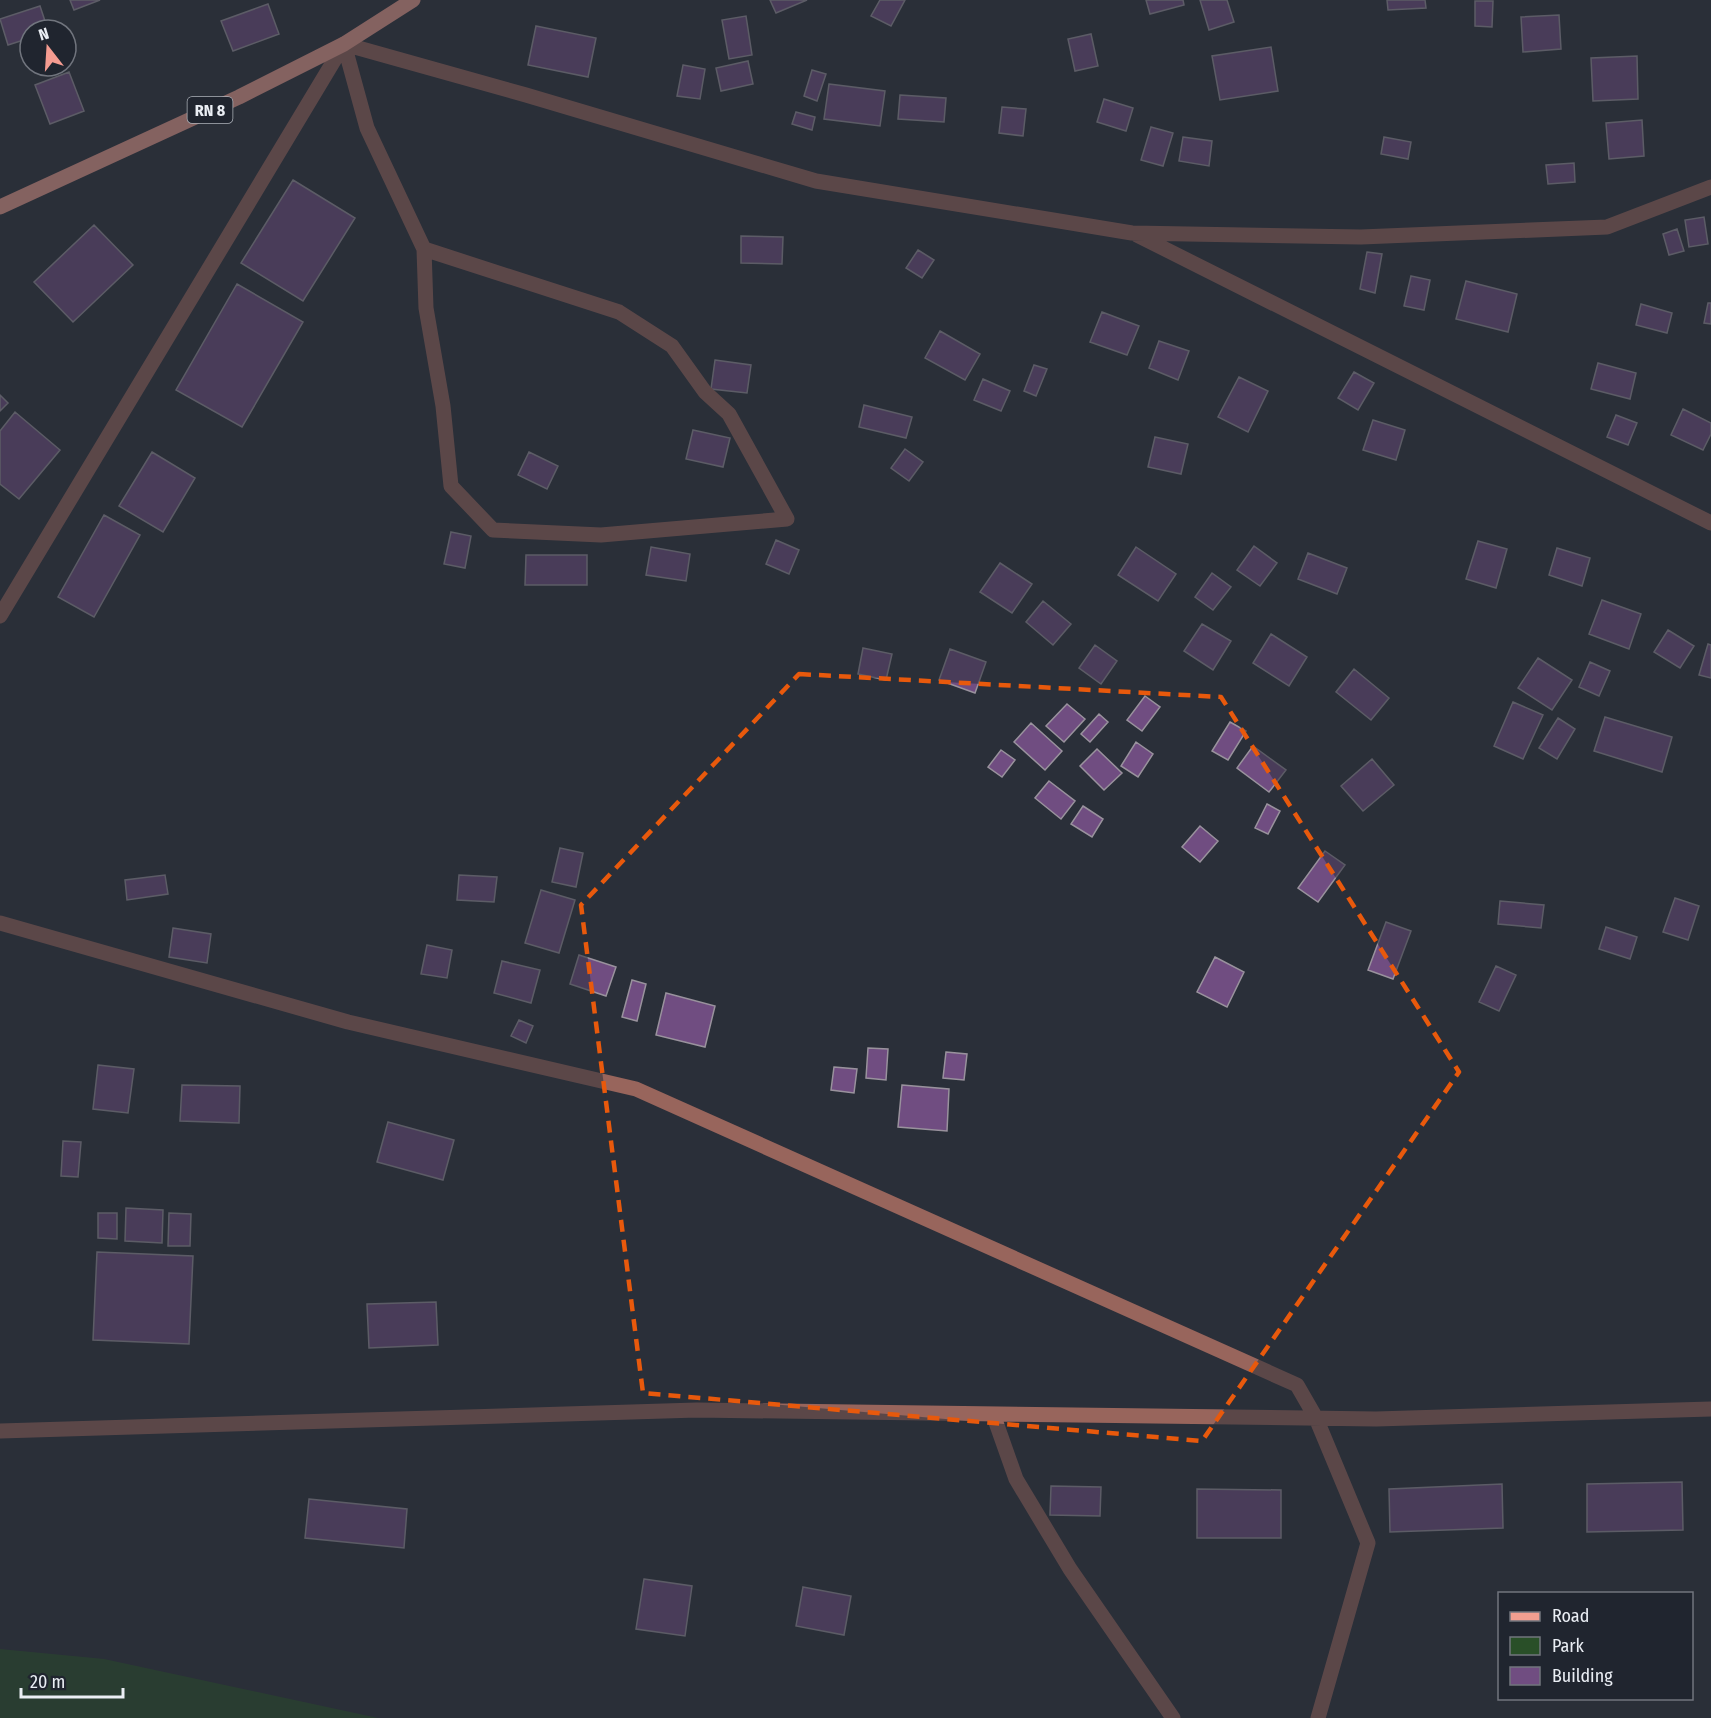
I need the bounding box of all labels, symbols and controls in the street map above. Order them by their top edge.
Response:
north arrow [18,18,78,78]
text: N [36,24,51,45]
road number: RN 8 [188,97,232,123]
legend [1498,1592,1693,1700]
text: Road [1552,1605,1589,1627]
text: Park [1552,1635,1585,1657]
scale bar [21,1661,123,1699]
text: Building [1552,1665,1613,1687]
text: 20 m [30,1671,65,1693]

